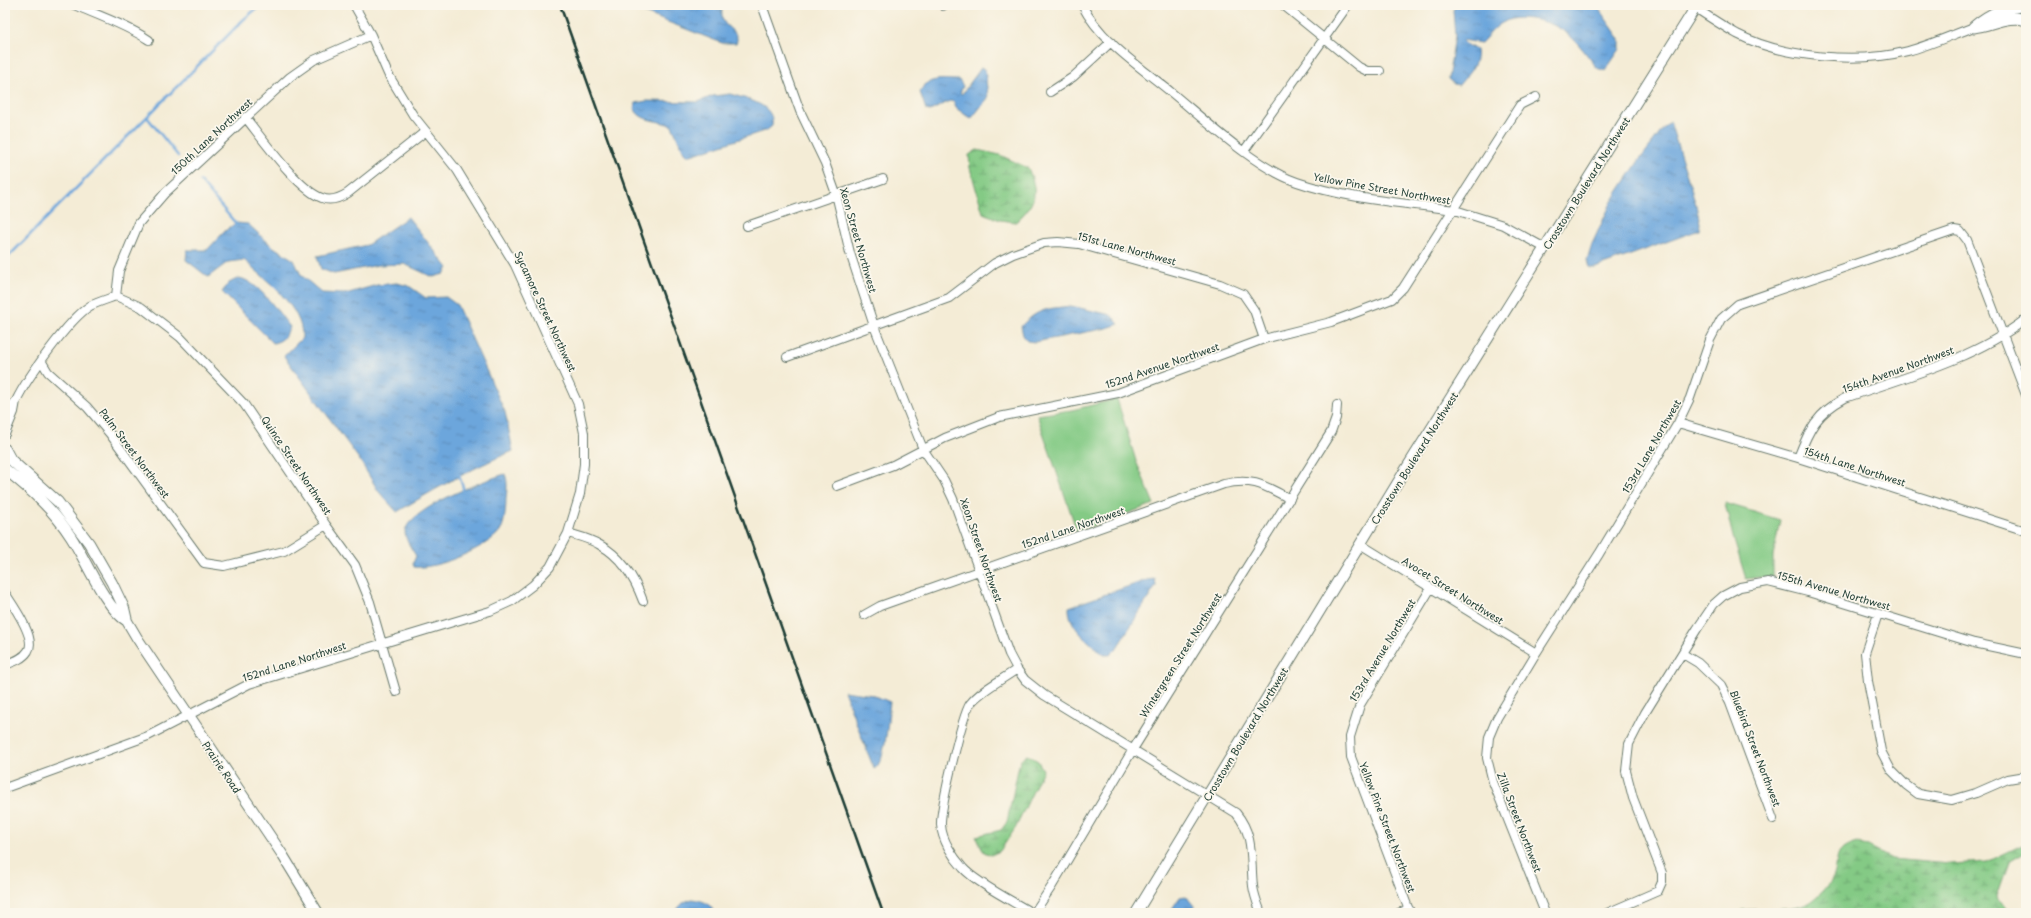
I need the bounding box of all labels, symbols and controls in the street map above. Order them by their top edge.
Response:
street label: 150th Lane Northwest [167,94,255,178]
street label: Crosstown Boulevard Northwest [1539,114,1633,252]
street label: Yellow Pine Street Northwest [1312,169,1452,207]
street label: Xeon Street Northwest [837,186,881,294]
street label: 151st Lane Northwest [1076,228,1178,268]
street label: Sycamore Street Northwest [511,248,581,374]
street label: 152nd Avenue Northwest [1103,338,1221,392]
street label: 154th Avenue Northwest [1840,342,1956,396]
street label: Crosstown Boulevard Northwest [1367,389,1461,527]
street label: 153rd Lane Northwest [1618,396,1684,496]
street label: Palm Street Northwest [96,405,174,501]
street label: Quince Street Northwest [258,413,336,518]
street label: 154th Lane Northwest [1802,442,1908,490]
street label: Xeon Street Northwest [957,496,1007,604]
street label: 152nd Lane Northwest [1019,502,1127,552]
street label: Avocet Street Northwest [1399,552,1507,628]
street label: 155th Avenue Northwest [1776,567,1892,613]
street label: Wintergreen Street Northwest [1135,590,1225,720]
street label: 153rd Avenue Northwest [1345,596,1419,704]
street label: 152nd Lane Northwest [240,637,348,685]
street label: Crosstown Boulevard Northwest [1199,664,1291,804]
street label: Bluebird Street Northwest [1727,687,1785,809]
street label: Prairie Road [199,738,245,796]
street label: Yellow Pine Street Northwest [1356,759,1420,895]
street label: Zilla Street Northwest [1494,770,1546,874]

